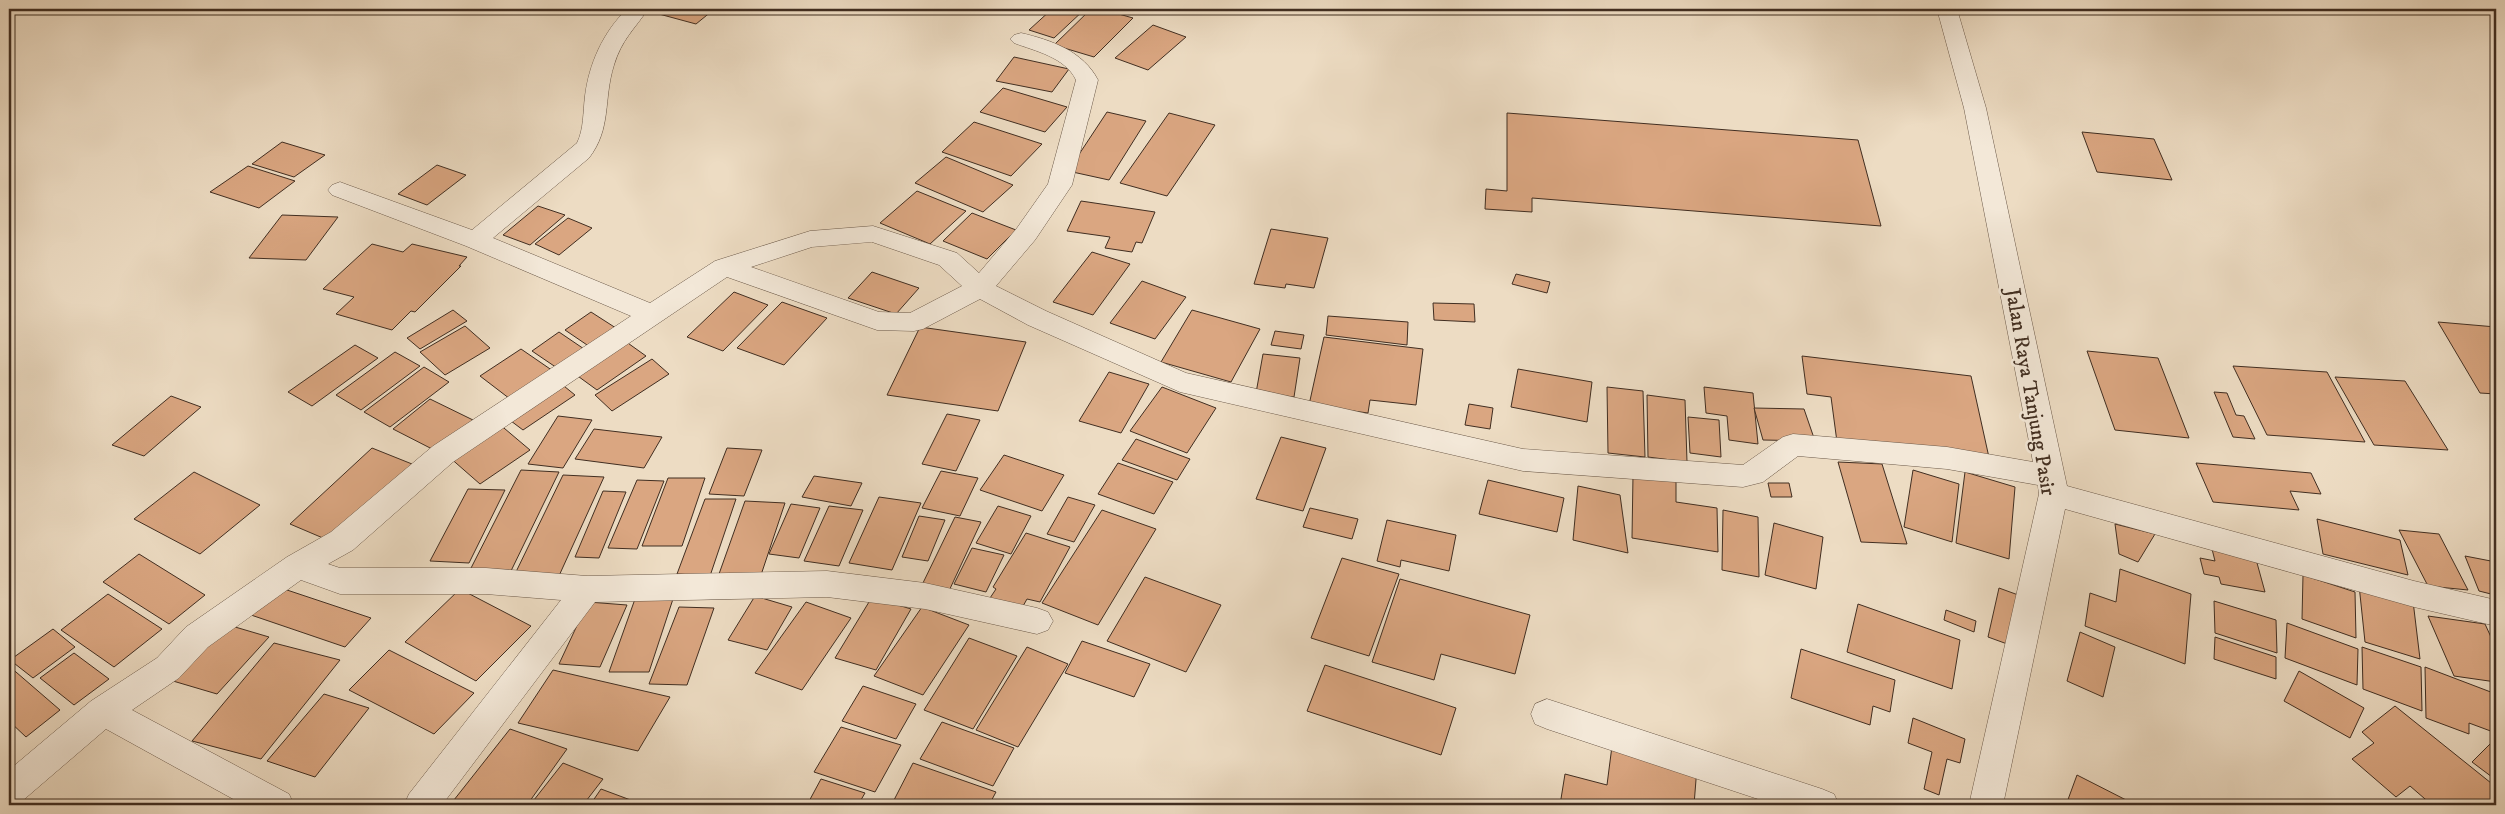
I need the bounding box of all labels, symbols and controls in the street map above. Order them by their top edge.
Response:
street label: Jalan Raya Tanjung Pasir [1999,285,2061,498]

